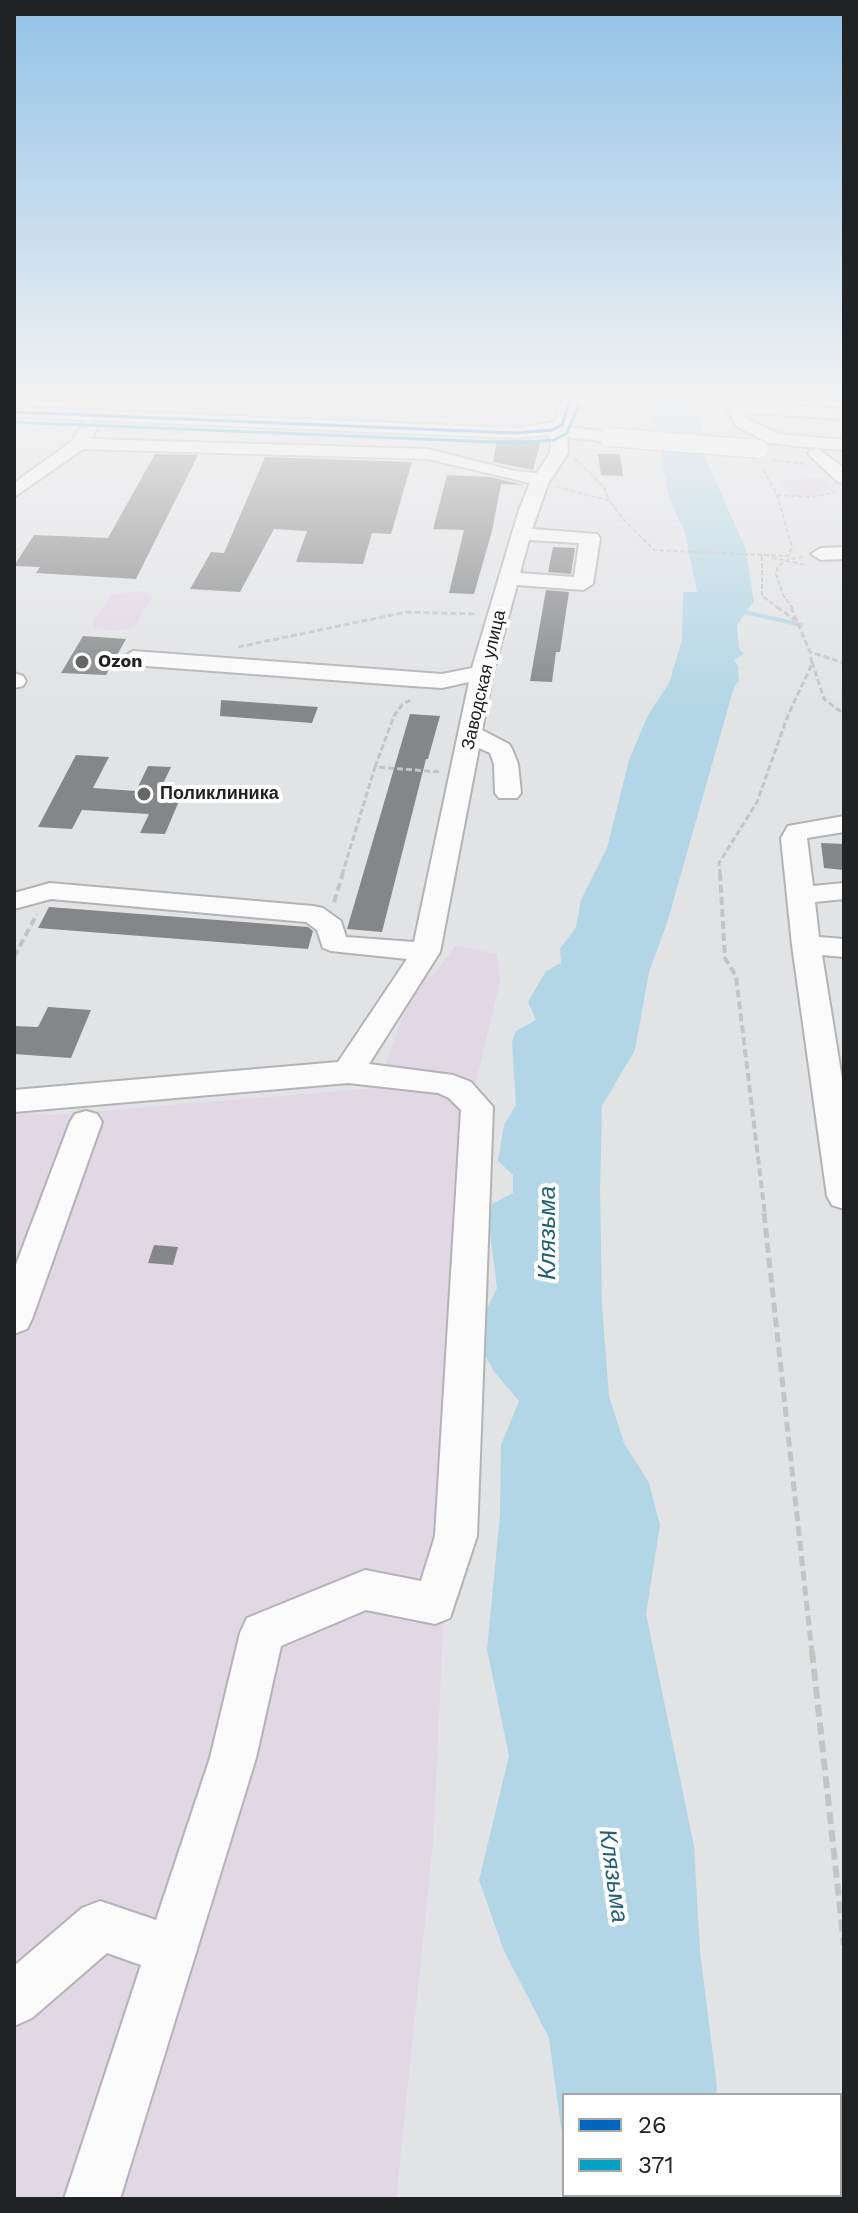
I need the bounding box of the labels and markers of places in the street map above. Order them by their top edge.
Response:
place label: Ozon [98,651,142,673]
marker: Ozon [73,653,91,671]
place label: Поликлиника [160,783,279,805]
marker: Поликлиника [135,785,153,803]

